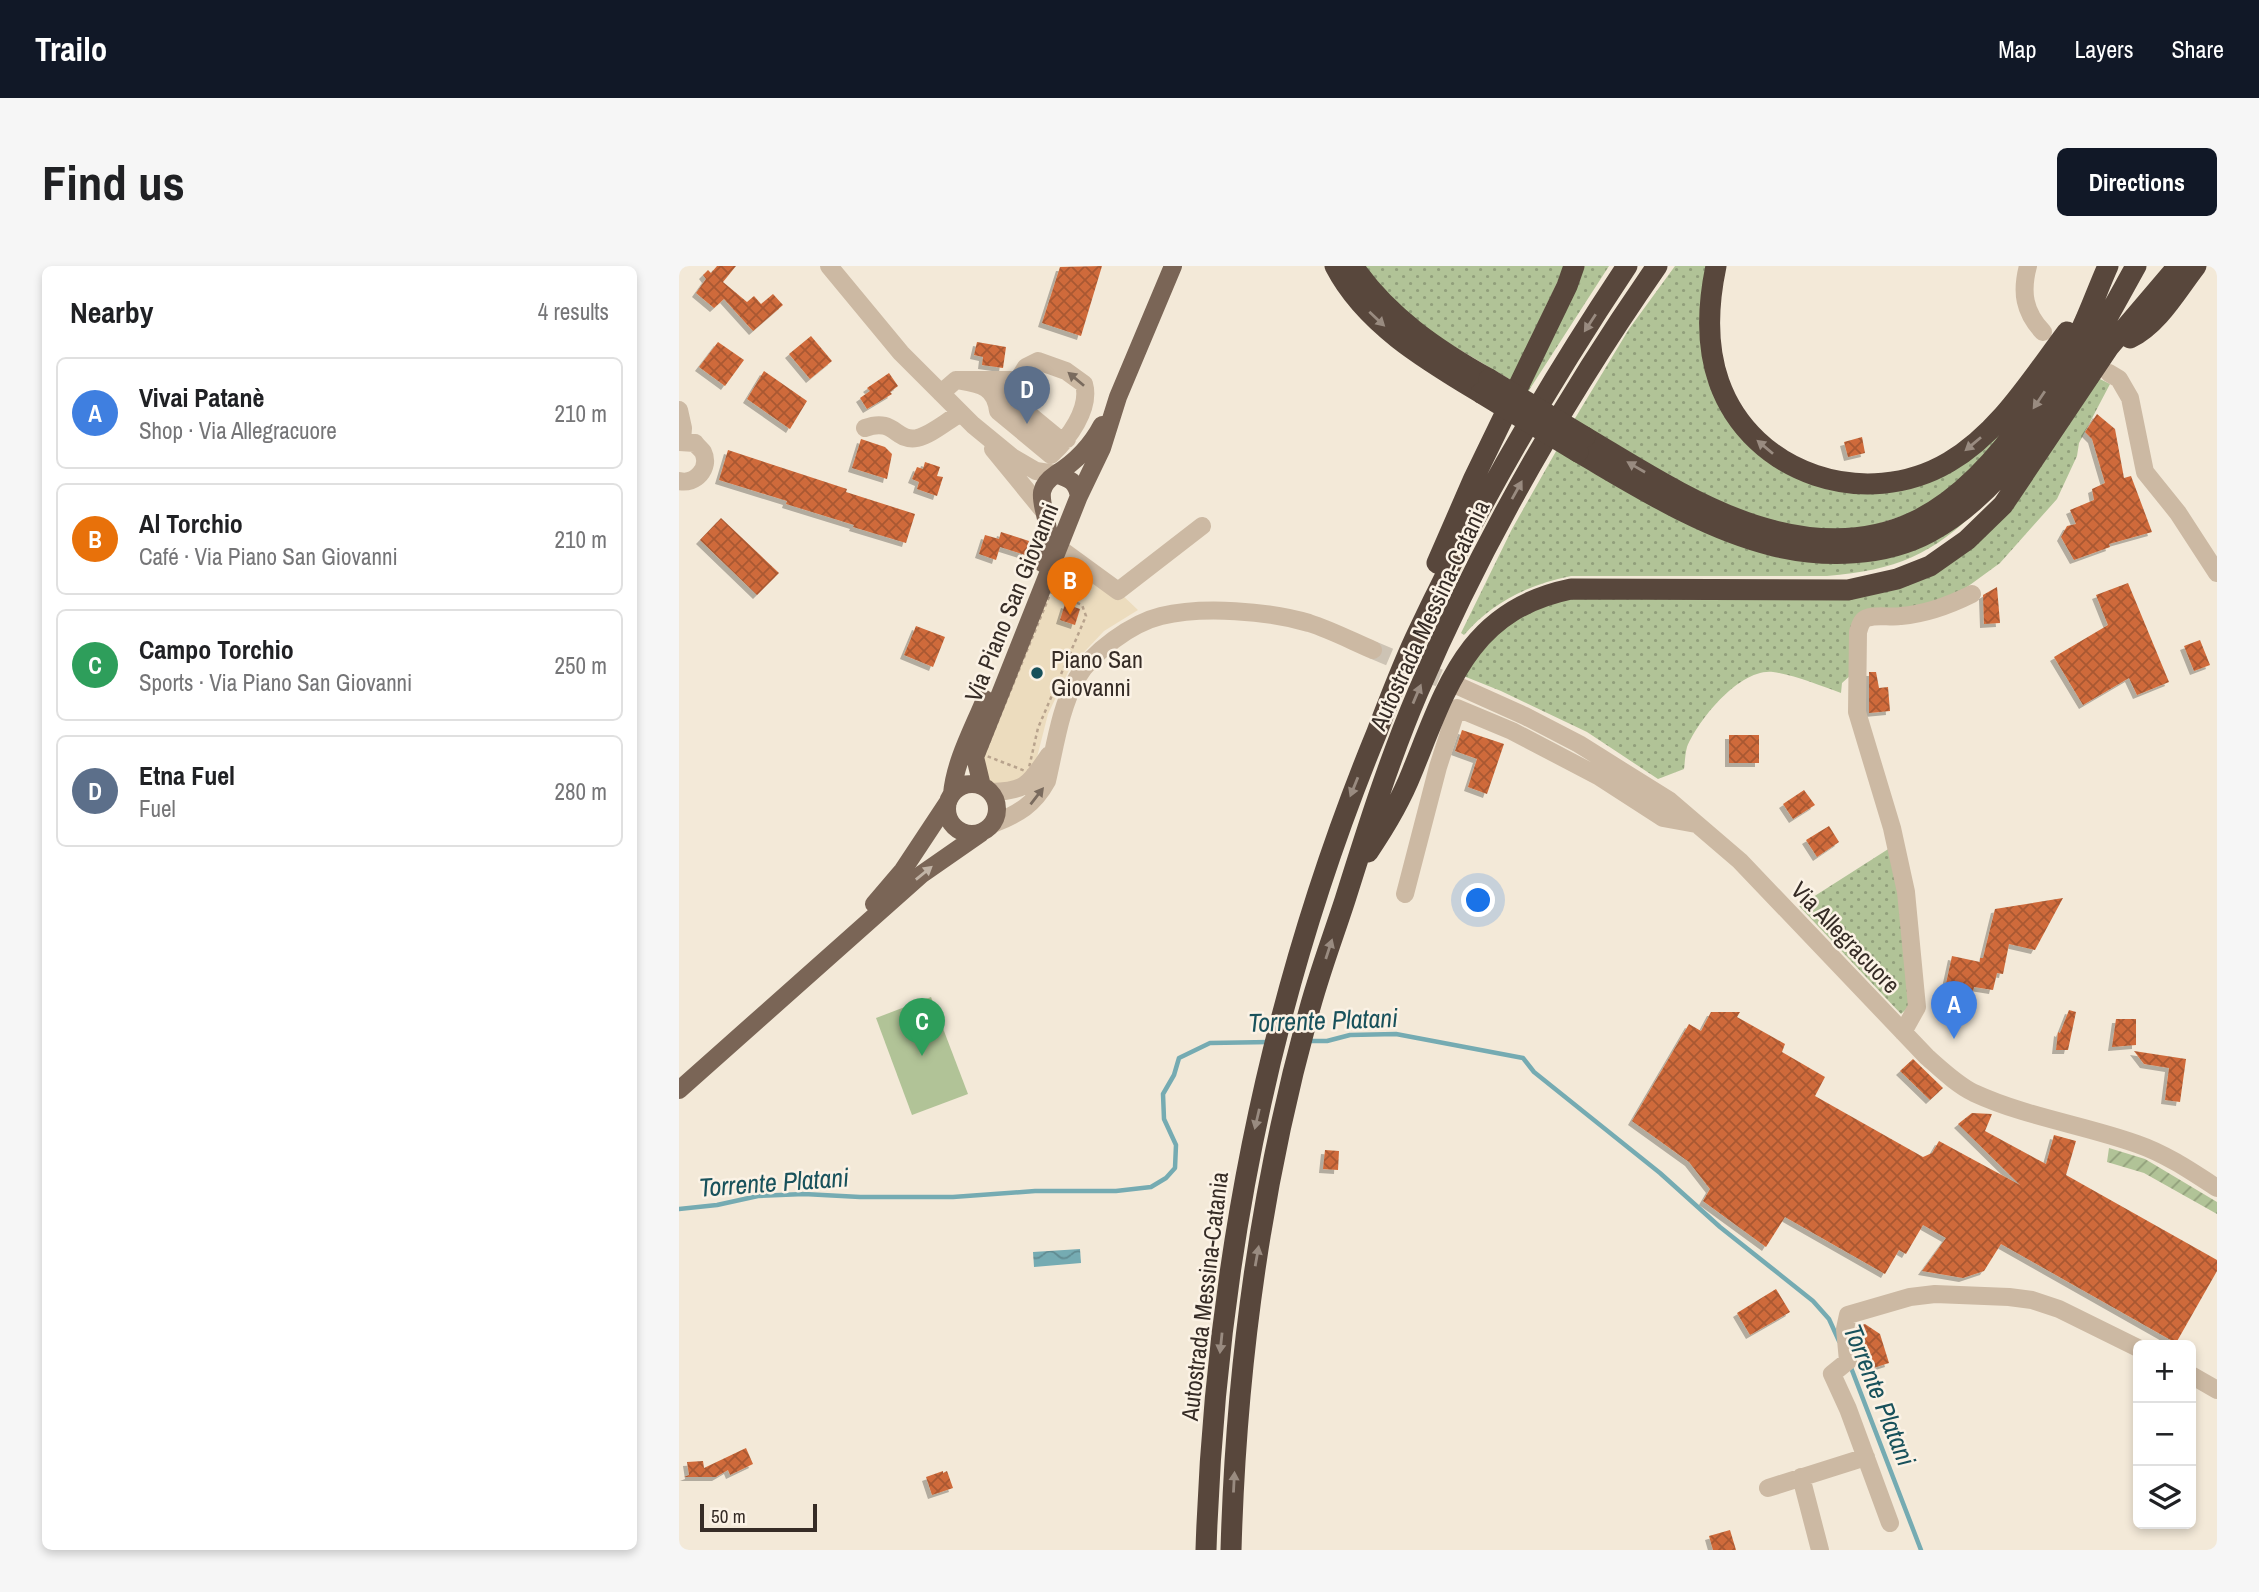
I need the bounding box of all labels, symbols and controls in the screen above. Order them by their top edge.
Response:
text: Trailo [35,27,107,71]
text: Map [1998,33,2036,65]
text: Layers [2074,33,2133,65]
text: Share [2171,33,2224,65]
button: Directions [2057,148,2217,216]
text: Find us [42,149,185,215]
text: Nearby [70,292,153,332]
text: 4 results [538,296,609,327]
one-way arrow [1368,311,1385,327]
one-way arrow [1583,313,1596,333]
pin: D [1004,366,1050,424]
one-way arrow [1067,372,1085,387]
text: Vivai Patanè [139,380,264,415]
one-way arrow [2032,391,2046,409]
text: A [88,398,102,429]
text: 210 m [555,398,607,429]
text: Shop · Via Allegracuore [139,415,337,446]
one-way arrow [1964,436,1981,451]
one-way arrow [1756,440,1773,455]
one-way arrow [1627,461,1646,474]
one-way arrow [1511,480,1523,499]
street label: Autostrada Messina-Catania [1361,495,1496,736]
street label: Via Piano San Giovanni [956,498,1066,706]
text: Al Torchio [139,506,243,541]
text: B [88,524,102,555]
text: 210 m [555,524,607,555]
text: Café · Via Piano San Giovanni [139,541,398,572]
pin: B [1047,557,1093,615]
text: Campo Torchio [139,632,294,667]
place label: Piano San Giovanni [1051,643,1143,703]
text: C [88,650,102,681]
text: 250 m [555,650,607,681]
marker: Piano San Giovanni [1029,665,1045,681]
text: Sports · Via Piano San Giovanni [139,667,412,698]
one-way arrow [1412,683,1423,704]
text: Etna Fuel [139,758,235,793]
text: D [88,776,102,807]
text: 280 m [555,776,607,807]
one-way arrow [1349,777,1360,798]
one-way arrow [1029,787,1044,805]
text: Fuel [139,793,176,824]
one-way arrow [915,865,933,880]
street label: Via Allegracuore [1784,874,1908,1000]
your location [1461,883,1495,917]
one-way arrow [1324,938,1335,959]
pin: A [1931,981,1977,1039]
pin: C [899,998,945,1056]
water label: Torrente Platani [1247,1000,1399,1040]
one-way arrow [1251,1108,1262,1130]
water label: Torrente Platani [698,1159,850,1205]
street label: Autostrada Messina-Catania [1173,1170,1235,1423]
one-way arrow [1252,1245,1263,1267]
water label: Torrente Platani [1836,1319,1924,1471]
one-way arrow [1215,1332,1226,1354]
map controls [2133,1340,2196,1529]
button: + [2133,1340,2196,1403]
button: − [2133,1403,2196,1466]
button: layers [2133,1466,2196,1529]
one-way arrow [1228,1471,1239,1493]
scale bar [700,1501,817,1533]
text: 50 m [711,1503,746,1529]

